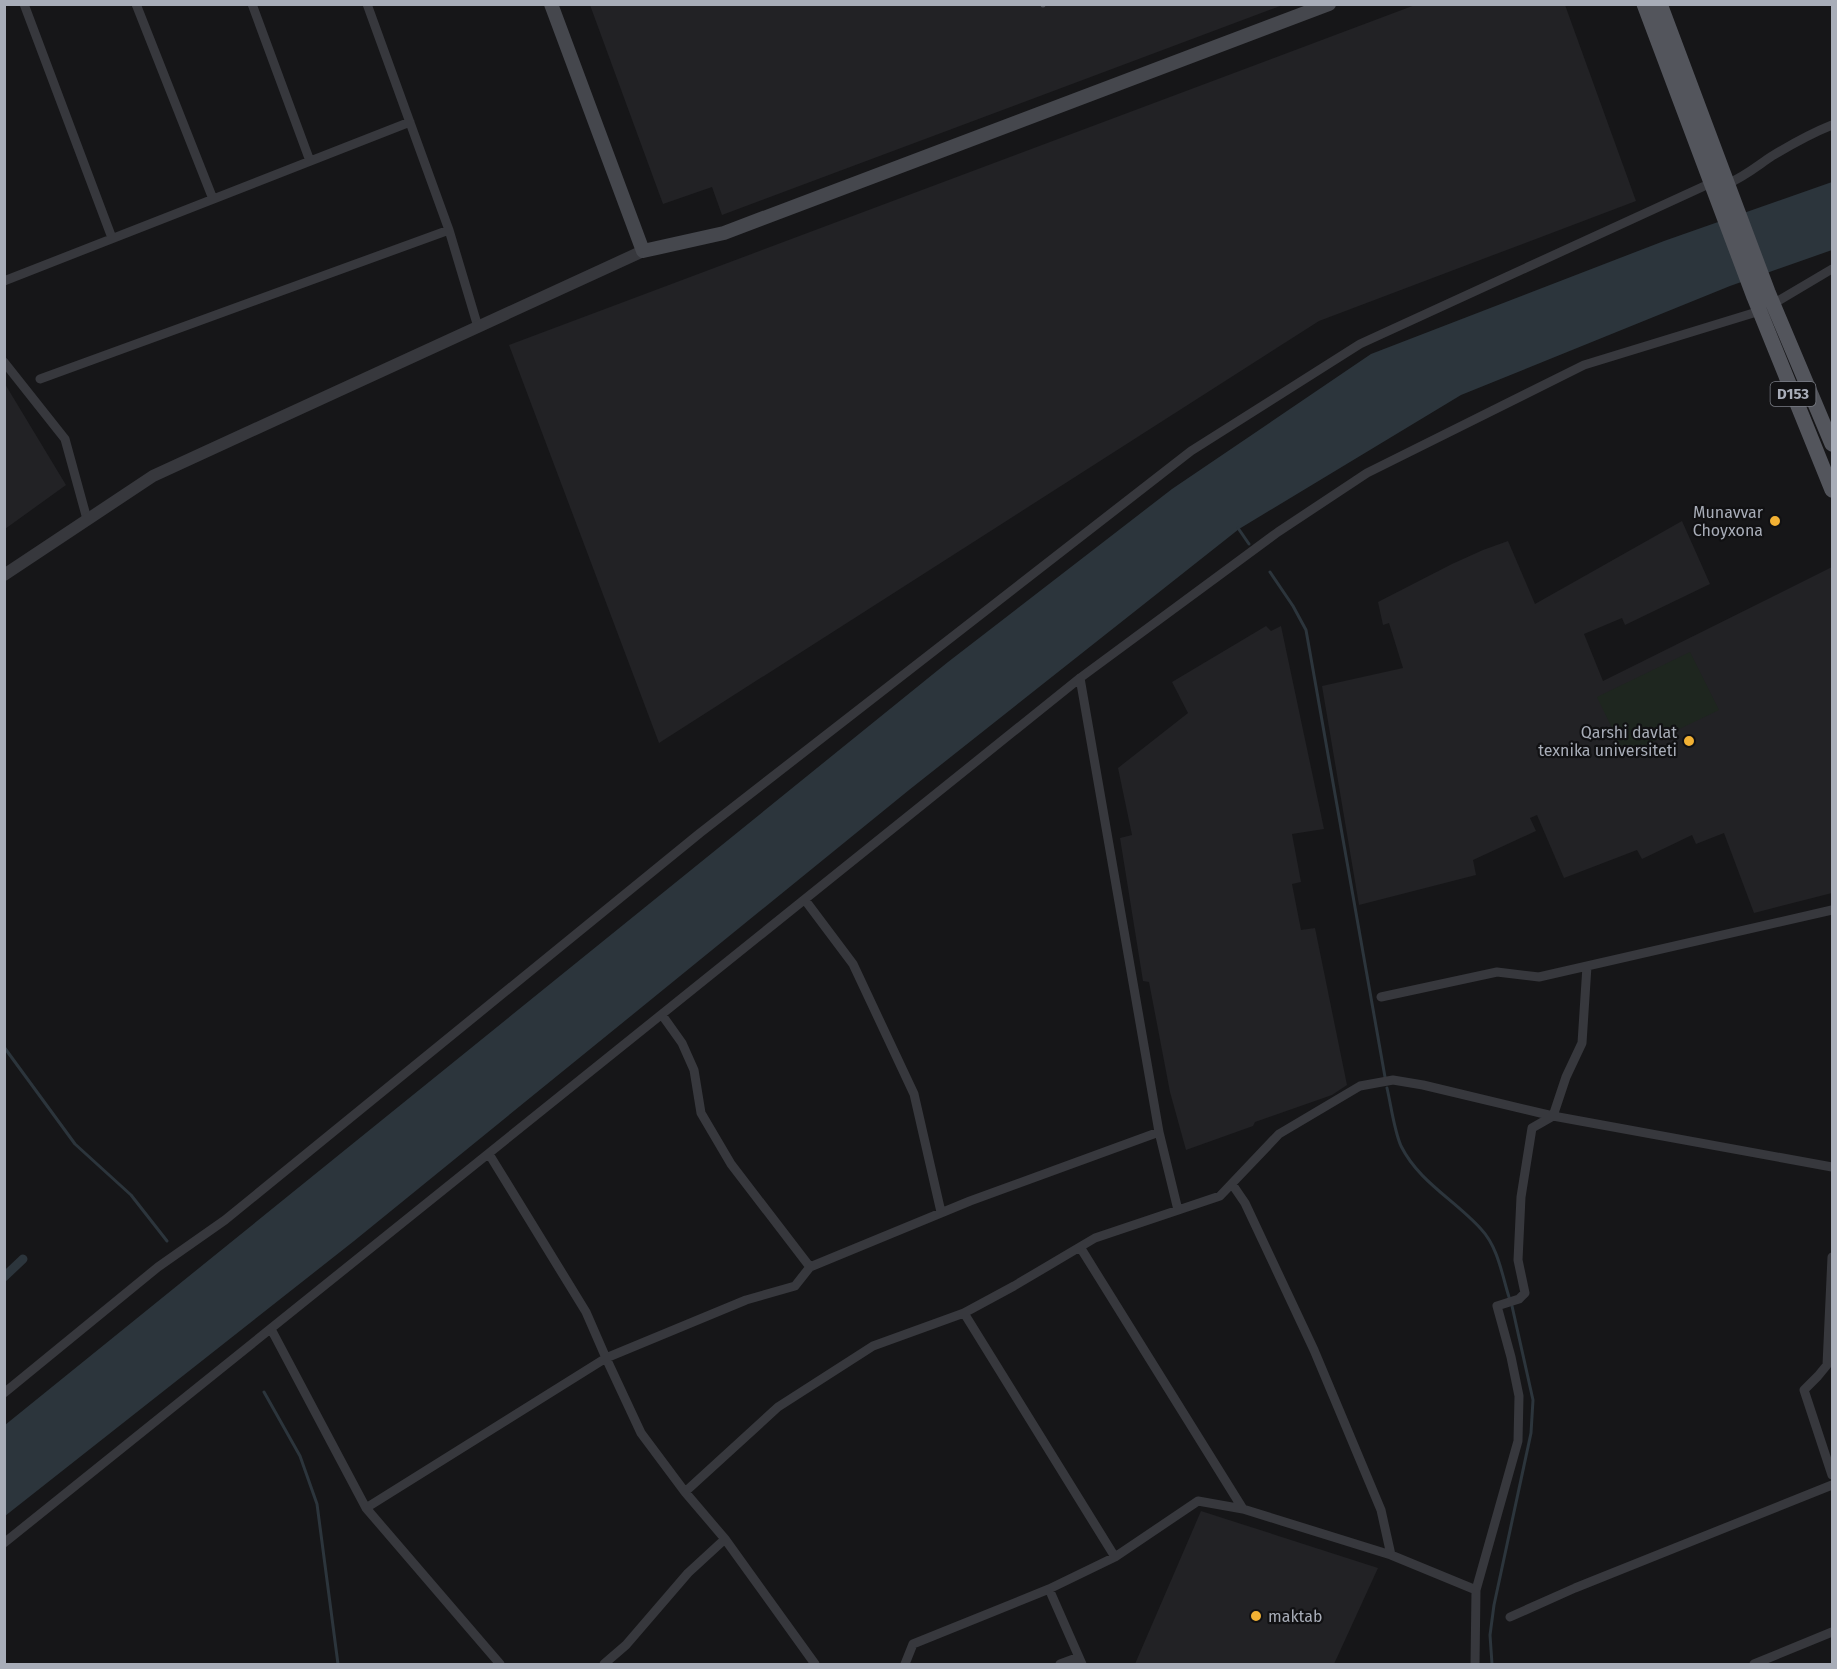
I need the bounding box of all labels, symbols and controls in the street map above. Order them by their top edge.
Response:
road number: D153 [1770,382,1816,406]
place label: Munavvar Choyxona [1693,503,1764,540]
marker: Munavvar Choyxona [1768,514,1782,528]
place label: Qarshi davlat texnika universiteti [1538,723,1677,760]
marker: Qarshi davlat texnika universiteti [1682,734,1696,748]
place label: maktab [1268,1607,1322,1626]
marker: maktab [1249,1609,1263,1623]

